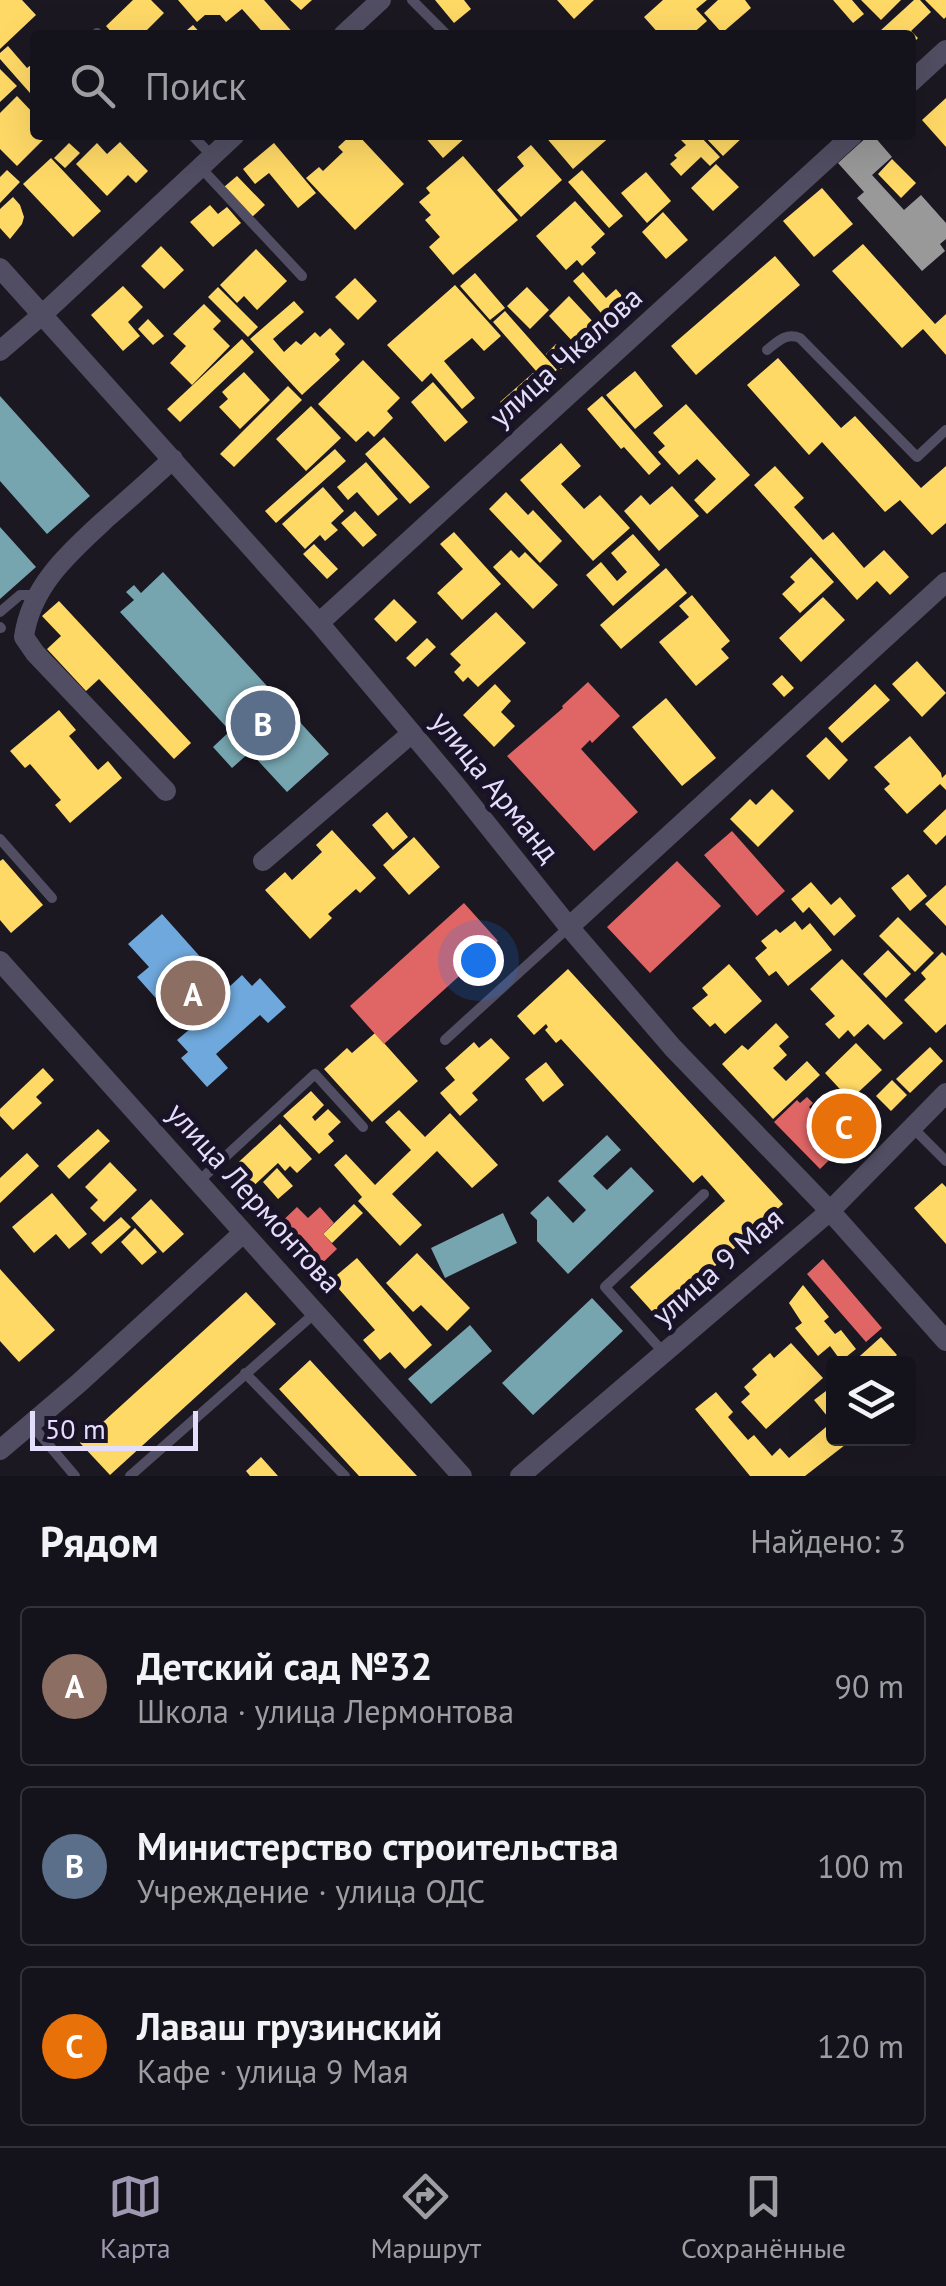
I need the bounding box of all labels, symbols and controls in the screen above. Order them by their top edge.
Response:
search box [30,30,916,140]
icon: search [65,58,120,113]
text: Поиск [145,61,246,110]
street label: улица Чкалова [480,277,650,435]
pin: B [230,686,296,760]
street label: улица Арманд [423,702,569,870]
your location [453,935,504,986]
pin: A [160,956,226,1030]
pin: C [812,1088,876,1164]
street label: улица Лермонтова [159,1094,351,1300]
street label: улица 9 Мая [643,1198,791,1334]
map controls [826,1356,916,1446]
button: layers [826,1356,916,1446]
scale bar [30,1406,198,1450]
text: 50 m [45,1410,106,1447]
text: Рядом [40,1514,159,1569]
text: Найдено: 3 [750,1520,906,1562]
text: Детский сад №32 [137,1641,432,1690]
text: A [65,1665,84,1707]
text: 90 m [835,1665,904,1707]
text: Школа · улица Лермонтова [137,1690,514,1732]
text: Министерство строительства [137,1821,619,1870]
text: B [65,1845,84,1887]
text: 100 m [817,1845,904,1887]
text: Учреждение · улица ОДС [137,1870,485,1912]
text: Лаваш грузинский [137,2001,442,2050]
text: C [66,2025,83,2067]
text: 120 m [817,2025,904,2067]
text: Кафе · улица 9 Мая [137,2050,408,2092]
tab: Карта [100,2169,171,2266]
tab: Маршрут [370,2169,481,2266]
tab: Сохранённые [681,2169,846,2266]

